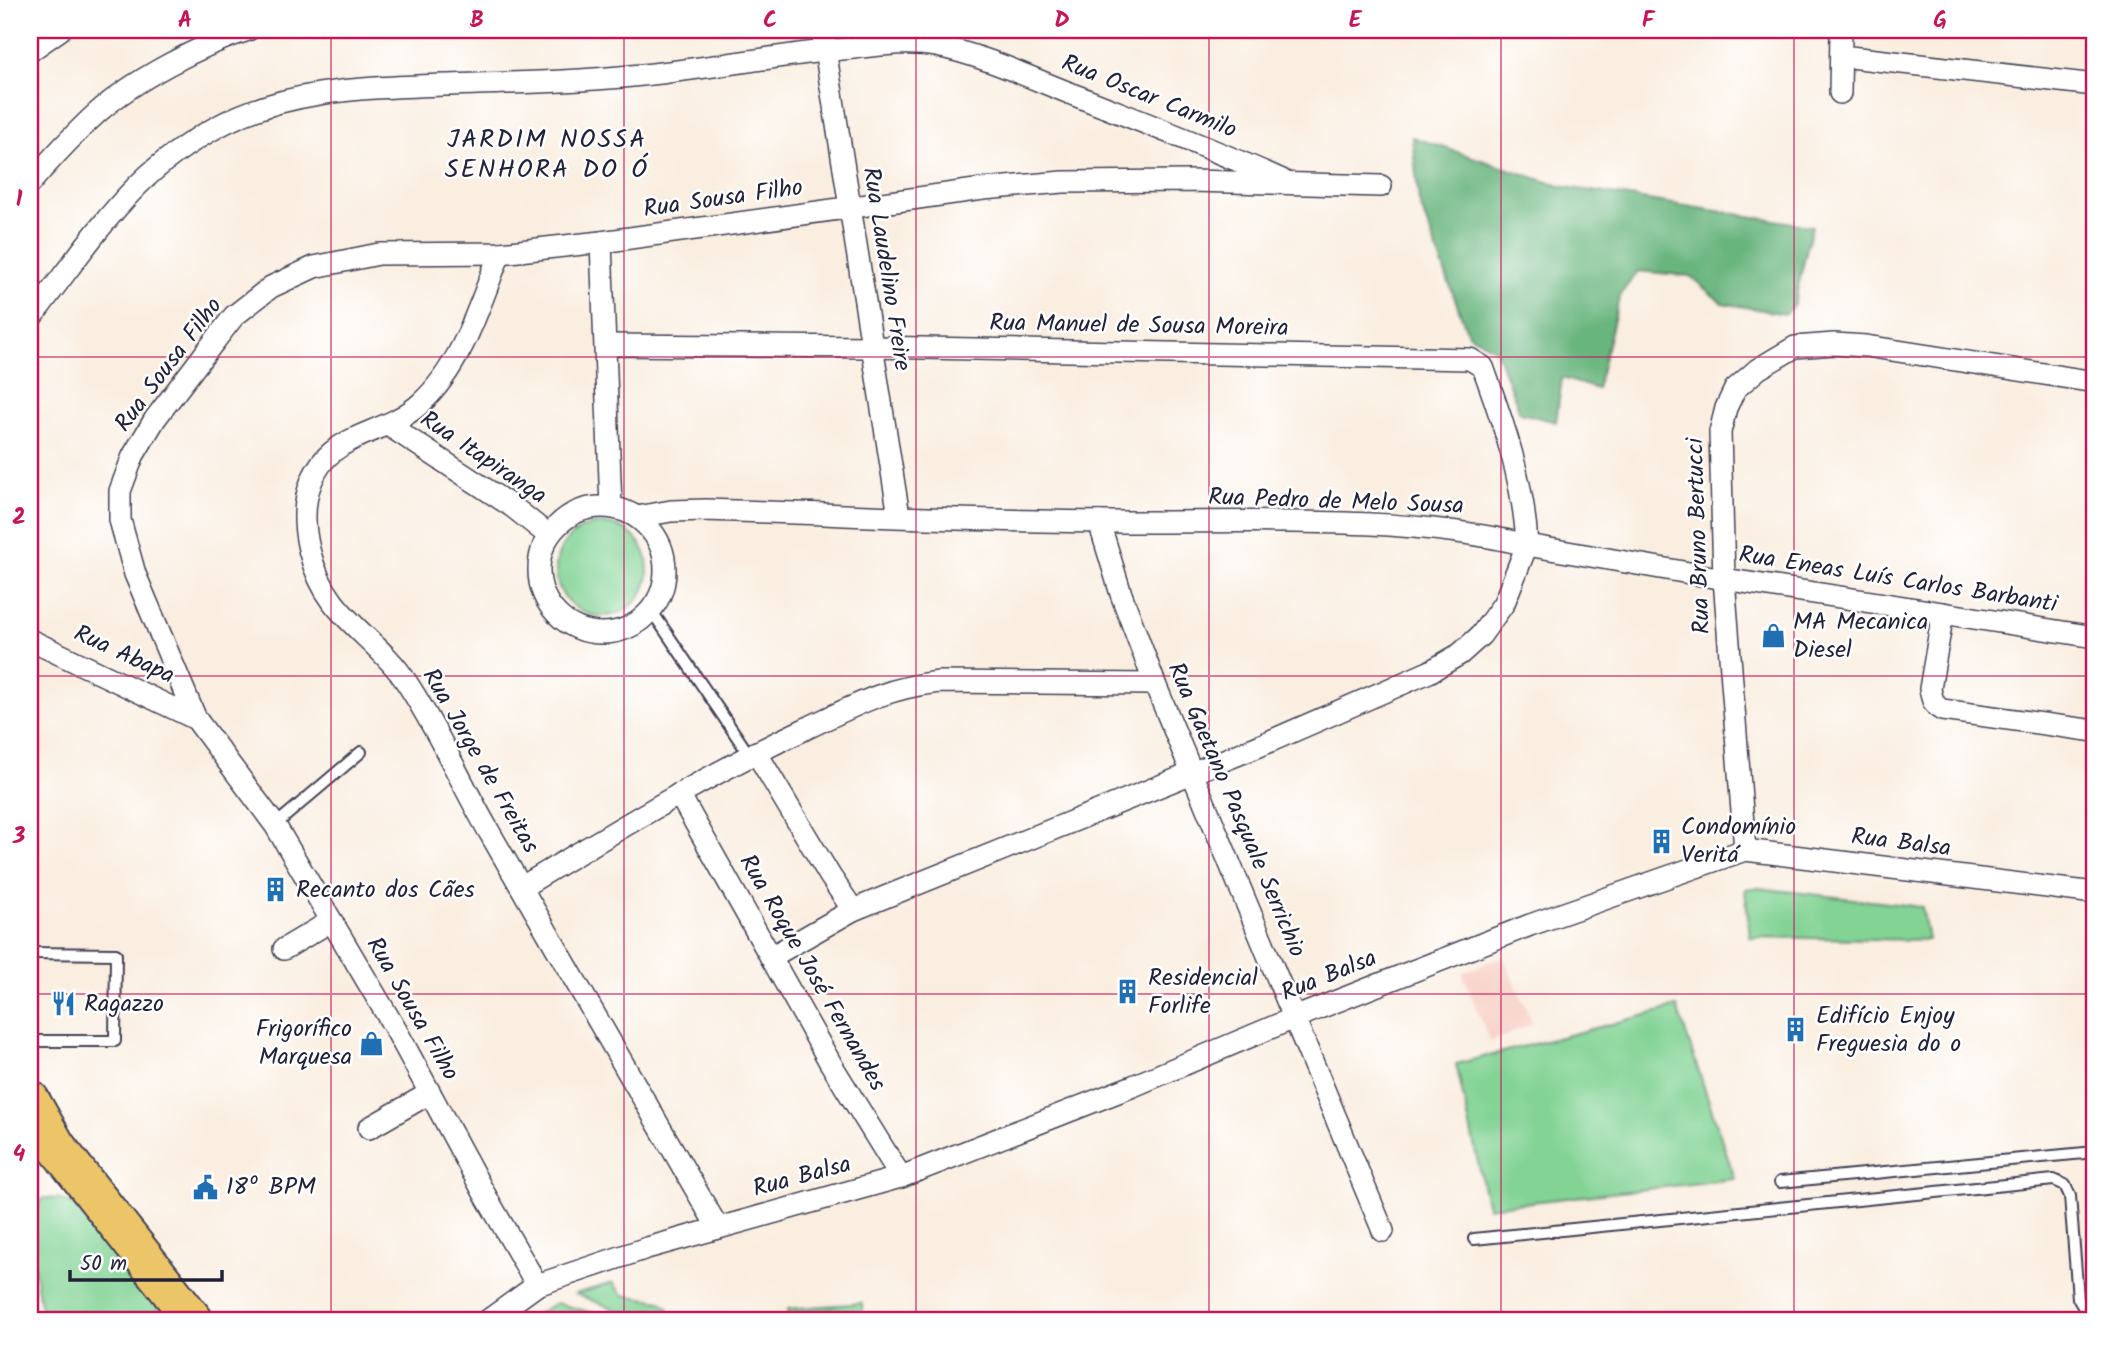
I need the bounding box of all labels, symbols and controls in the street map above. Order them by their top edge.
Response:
text: A [178,3,192,39]
text: B [470,3,484,39]
text: C [763,3,777,39]
text: D [1054,3,1070,39]
text: E [1349,3,1363,39]
text: F [1642,3,1656,39]
text: G [1933,3,1947,39]
street label: Rua Oscar Carmilo [1055,44,1243,150]
district label: JARDIM NOSSA SENHORA DO Ó [445,119,649,191]
street label: Rua Laudelino Freire [851,164,921,374]
street label: Rua Sousa Filho [641,168,805,229]
text: 1 [16,182,23,218]
street label: Rua Sousa Filho [105,289,233,441]
street label: Rua Manuel de Sousa Moreira [989,304,1289,348]
street label: Rua Itapiranga [411,401,555,515]
street label: Rua Bruno Bertucci [1676,436,1722,635]
street label: Rua Pedro de Melo Sousa [1207,478,1465,526]
text: 2 [12,500,26,536]
street label: Rua Eneas Luís Carlos Barbanti [1736,536,2061,625]
place label: MA Mecanica Diesel [1793,603,1928,670]
street label: Rua Abapa [67,615,181,695]
shop icon: MA Mecanica Diesel [1759,622,1787,650]
street label: Rua Gaetano Pasquale Serrichio [1156,656,1316,964]
street label: Rua Jorge de Freitas [411,661,549,861]
place label: Condomínio Veritá [1681,808,1796,875]
street label: Rua Balsa [1849,818,1953,868]
text: 3 [12,819,26,855]
building icon: Condomínio Veritá [1647,827,1675,855]
street label: Rua Roque José Fernandes [728,847,896,1099]
place label: Recanto dos Cães [296,871,475,910]
building icon: Recanto dos Cães [262,876,290,904]
street label: Rua Sousa Filho [355,930,469,1088]
street label: Rua Balsa [1275,939,1383,1013]
place label: Residencial Forlife [1148,959,1258,1026]
building icon: Residencial Forlife [1114,978,1142,1006]
place label: Ragazzo [84,985,164,1024]
restaurant icon: Ragazzo [50,990,78,1018]
place label: Edifício Enjoy Freguesia do o [1816,997,1961,1064]
place label: Frigorífico Marquesa [256,1010,352,1077]
building icon: Edifício Enjoy Freguesia do o [1782,1016,1810,1044]
shop icon: Frigorífico Marquesa [358,1029,386,1057]
text: 4 [13,1137,26,1173]
street label: Rua Balsa [748,1145,856,1209]
place label: 18º BPM [226,1168,316,1207]
public building icon: 18º BPM [192,1173,220,1201]
scale bar [70,1239,222,1283]
text: 50 m [80,1248,127,1281]

